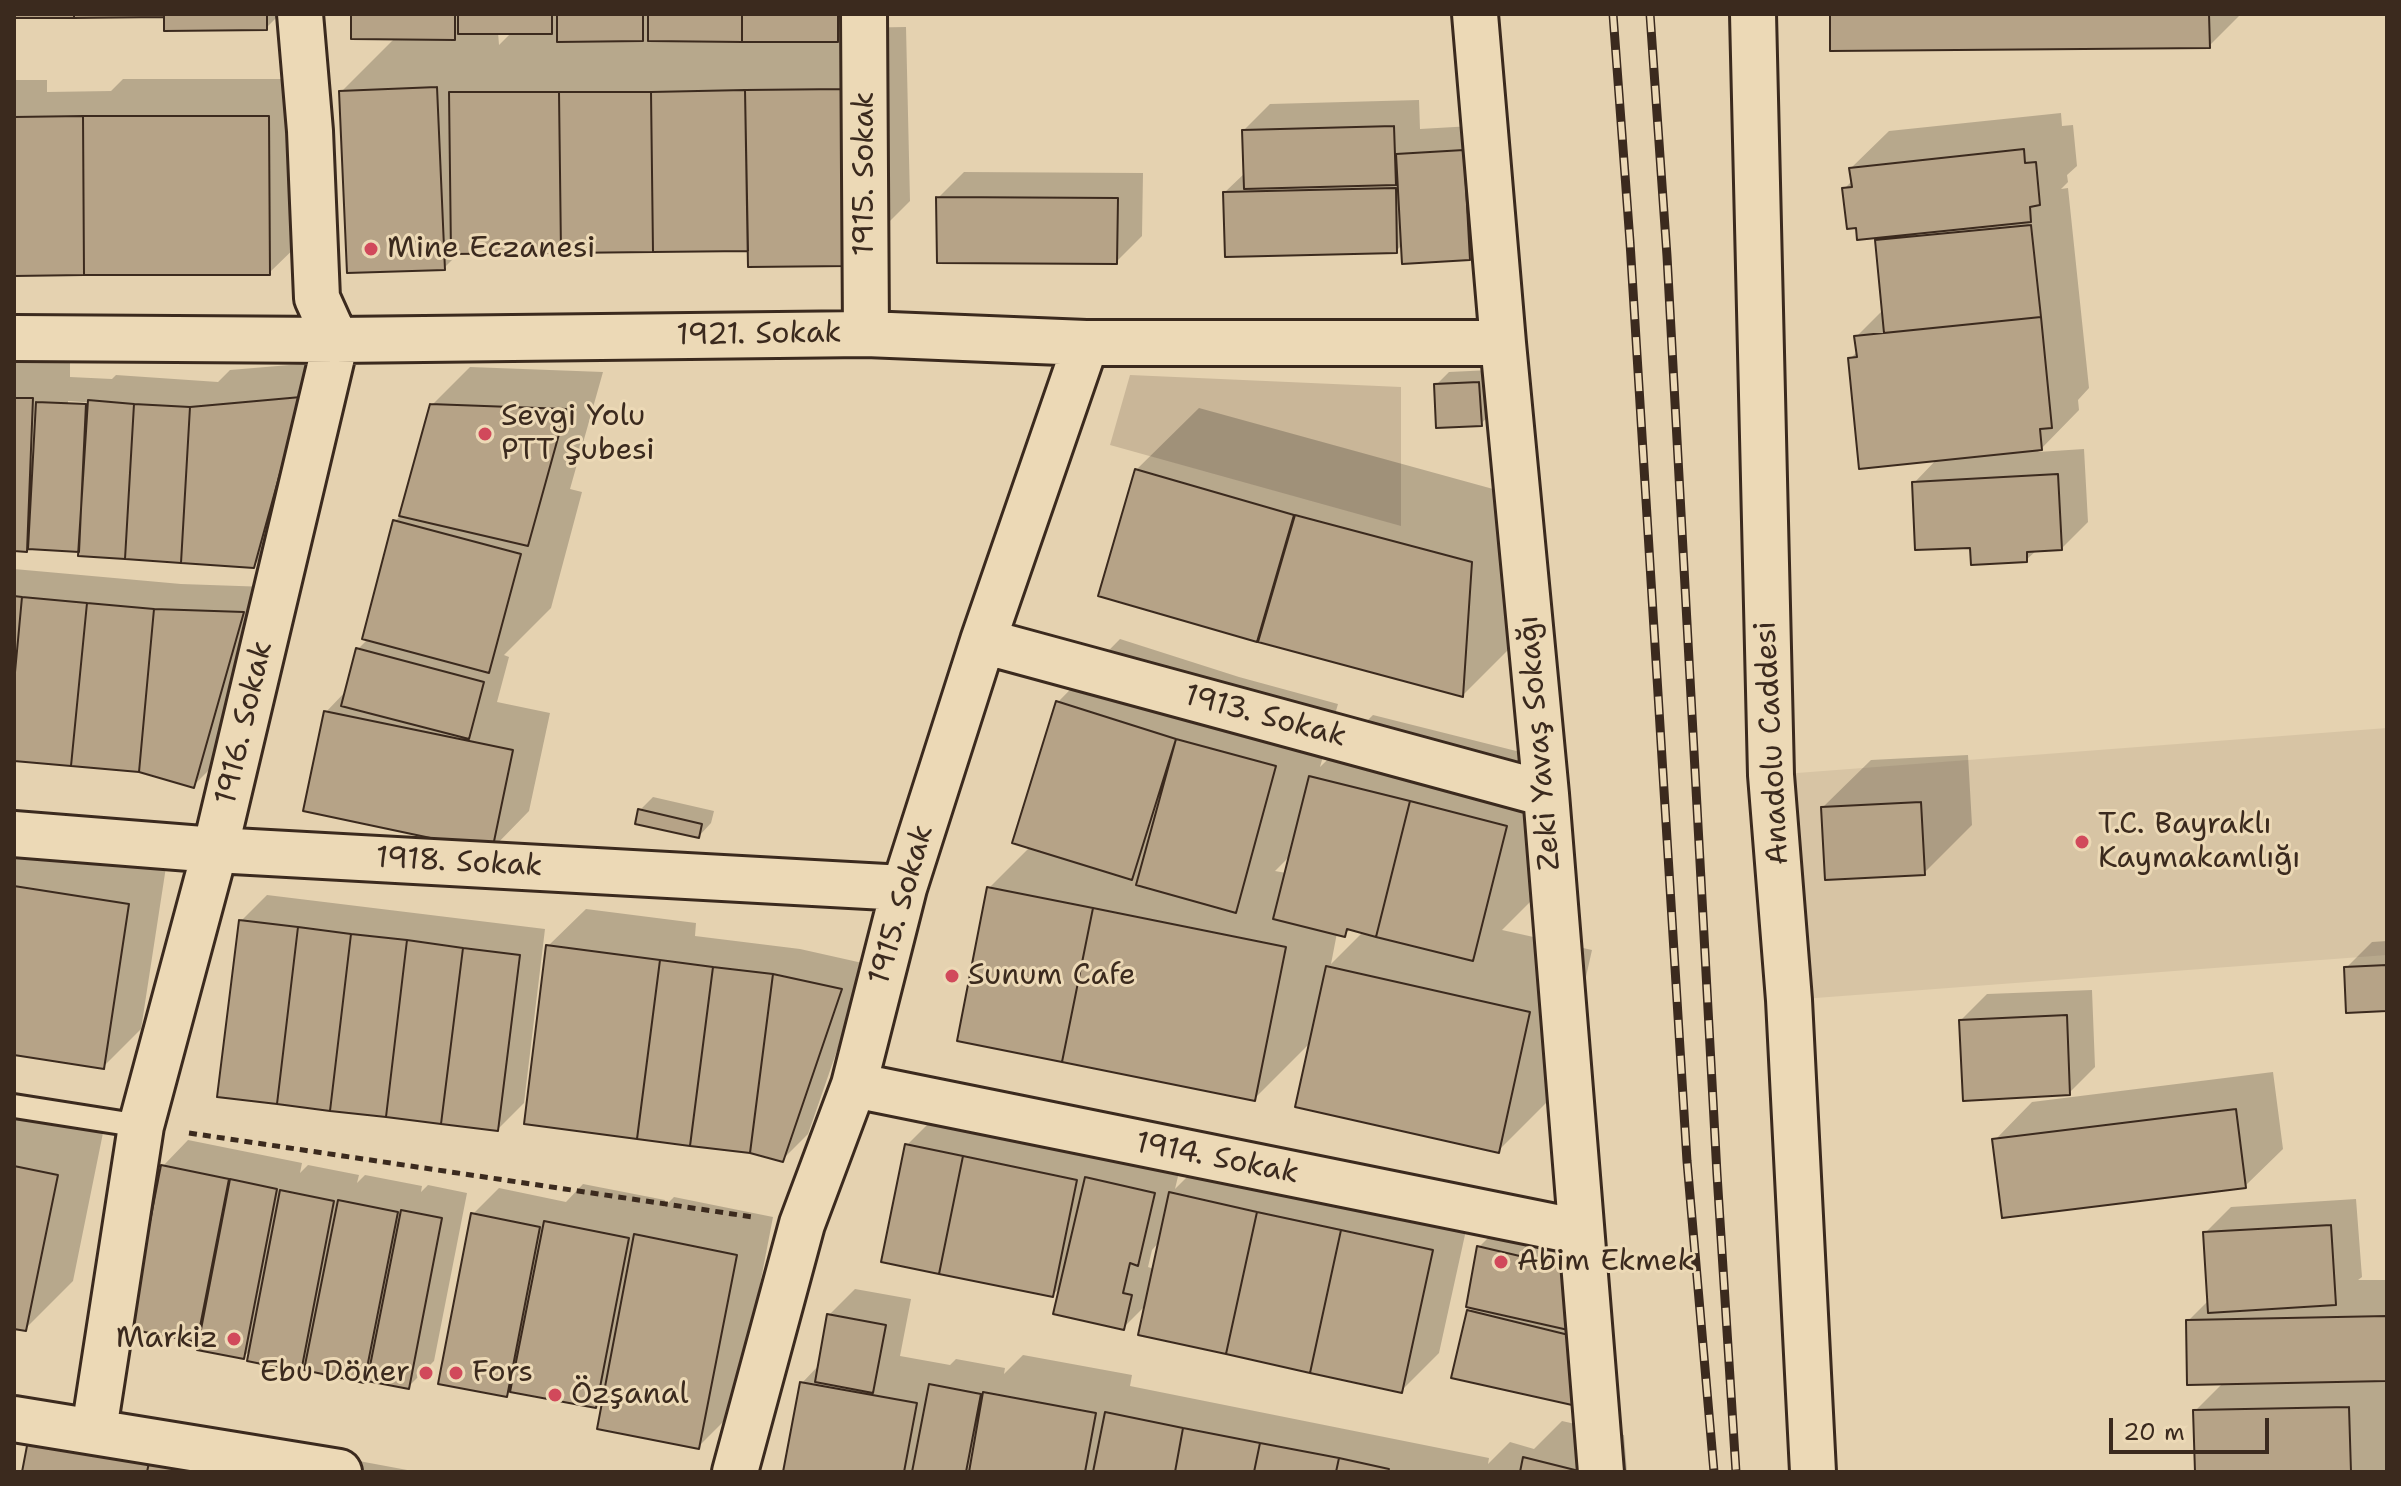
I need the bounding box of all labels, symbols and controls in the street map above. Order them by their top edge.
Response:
street label: 1915. Sokak [847,92,883,256]
place label: Mine Eczanesi [387,231,595,267]
marker: Mine Eczanesi [362,240,380,258]
street label: 1921. Sokak [676,316,842,354]
place label: Sevgi Yolu PTT Şubesi [501,399,655,470]
marker: Sevgi Yolu PTT Şubesi [476,425,494,443]
street label: Zeki Yavaş Sokağı [1511,614,1569,872]
street label: Anadolu Caddesi [1749,620,1797,866]
street label: 1916. Sokak [209,638,281,808]
street label: 1913. Sokak [1180,678,1350,756]
place label: T.C. Bayraklı Kaymakamlığı [2098,807,2301,878]
street label: 1915. Sokak [862,821,942,989]
marker: T.C. Bayraklı Kaymakamlığı [2073,833,2091,851]
street label: 1918. Sokak [375,841,543,885]
place label: Sunum Cafe [968,958,1136,994]
marker: Sunum Cafe [943,967,961,985]
street label: 1914. Sokak [1132,1126,1302,1192]
place label: Abim Ekmek [1517,1244,1695,1280]
marker: Abim Ekmek [1492,1253,1510,1271]
place label: Markiz [116,1321,218,1357]
marker: Markiz [225,1330,243,1348]
place label: Ebu Döner [260,1355,410,1391]
place label: Fors [472,1355,533,1391]
marker: Ebu Döner [417,1364,435,1382]
marker: Fors [447,1364,465,1382]
place label: Özşanal [571,1377,688,1413]
marker: Özşanal [546,1386,564,1404]
scale bar [2113,1402,2273,1452]
text: 20 m [2123,1416,2185,1448]

